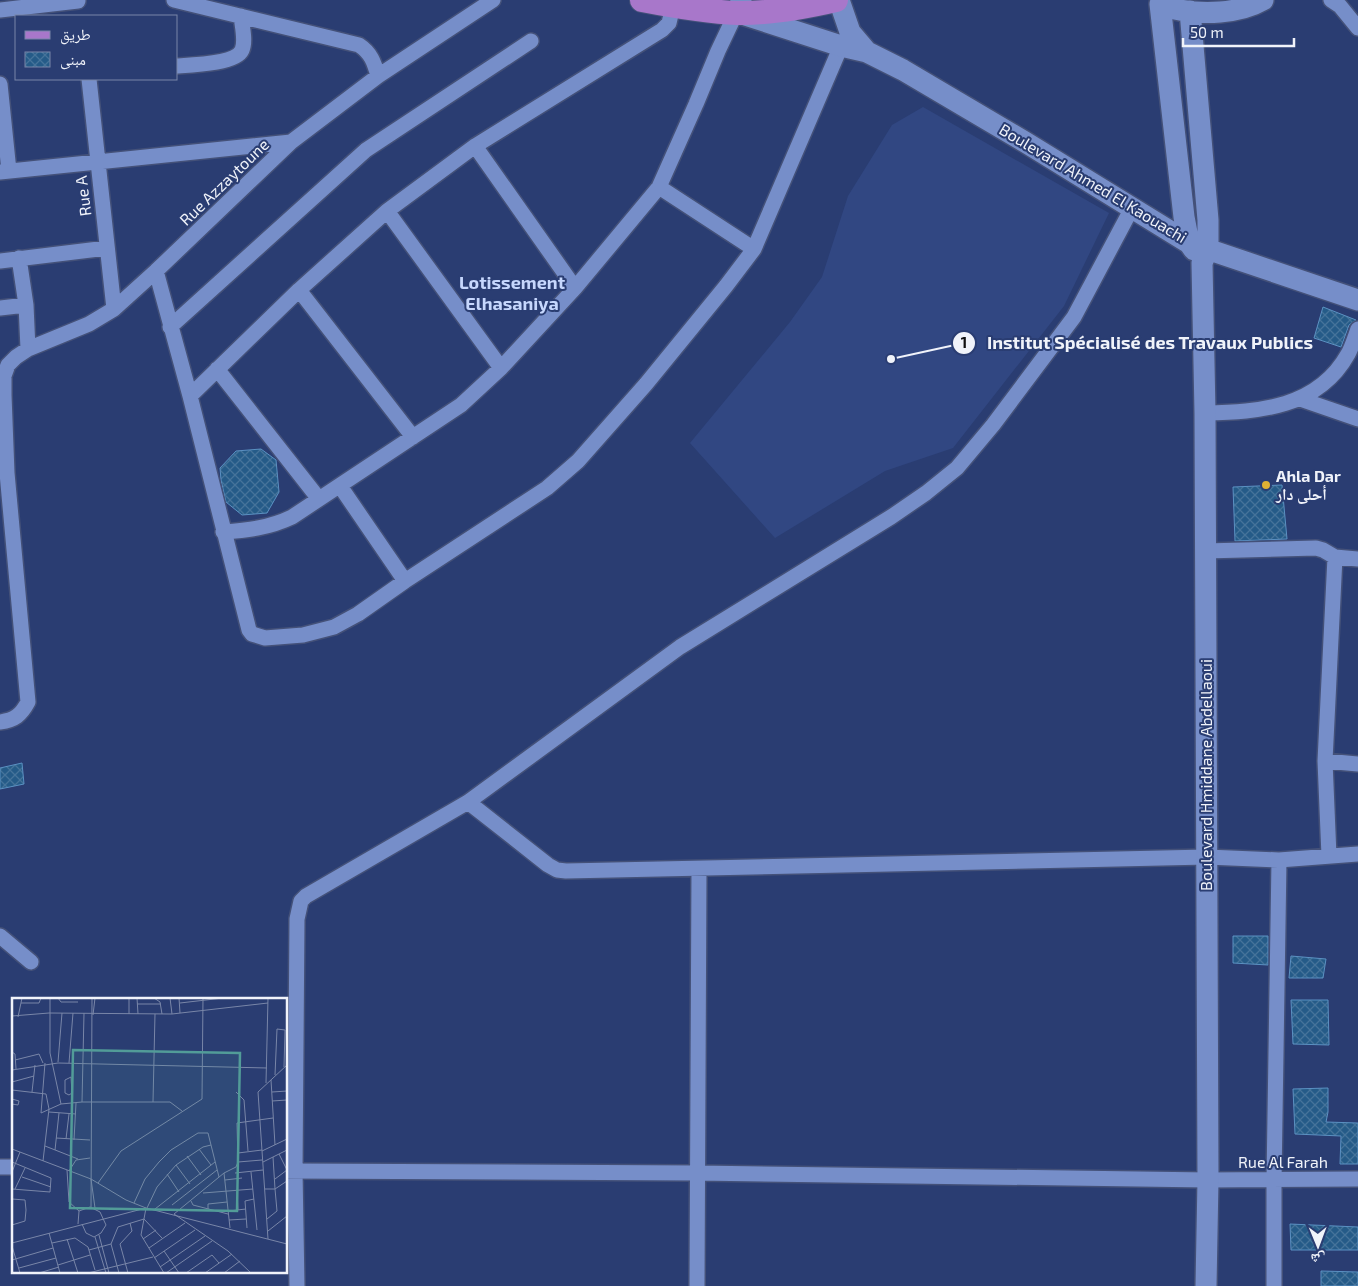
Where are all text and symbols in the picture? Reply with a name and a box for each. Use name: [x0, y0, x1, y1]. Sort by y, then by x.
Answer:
legend: [15, 15, 178, 80]
scale bar: [1183, 15, 1294, 47]
text: 50 m: [1190, 23, 1224, 41]
text: طريق: [60, 25, 91, 45]
text: مبنى: [60, 50, 86, 70]
street label: Boulevard Ahmed El Kaouachi: [996, 119, 1190, 246]
street label: Rue Azzaytoune: [175, 134, 272, 229]
street label: Rue A: [71, 175, 94, 217]
district label: Lotissement Elhasaniya: [459, 271, 566, 314]
callout: Institut Spécialisé des Travaux Publics: [952, 326, 1323, 359]
text: Institut Spécialisé des Travaux Publics: [987, 331, 1313, 353]
text: 1: [961, 333, 967, 351]
place label: Ahla Dar أحلى دار: [1275, 466, 1341, 504]
marker: Ahla Dar أحلى دار: [1260, 479, 1272, 491]
street label: Boulevard Hmiddane Abdellaoui: [1196, 659, 1215, 891]
inset map: [12, 998, 288, 1274]
street label: Rue Al Farah: [1238, 1152, 1328, 1171]
north arrow: [1293, 1221, 1343, 1271]
text: ش: [1311, 1250, 1326, 1268]

